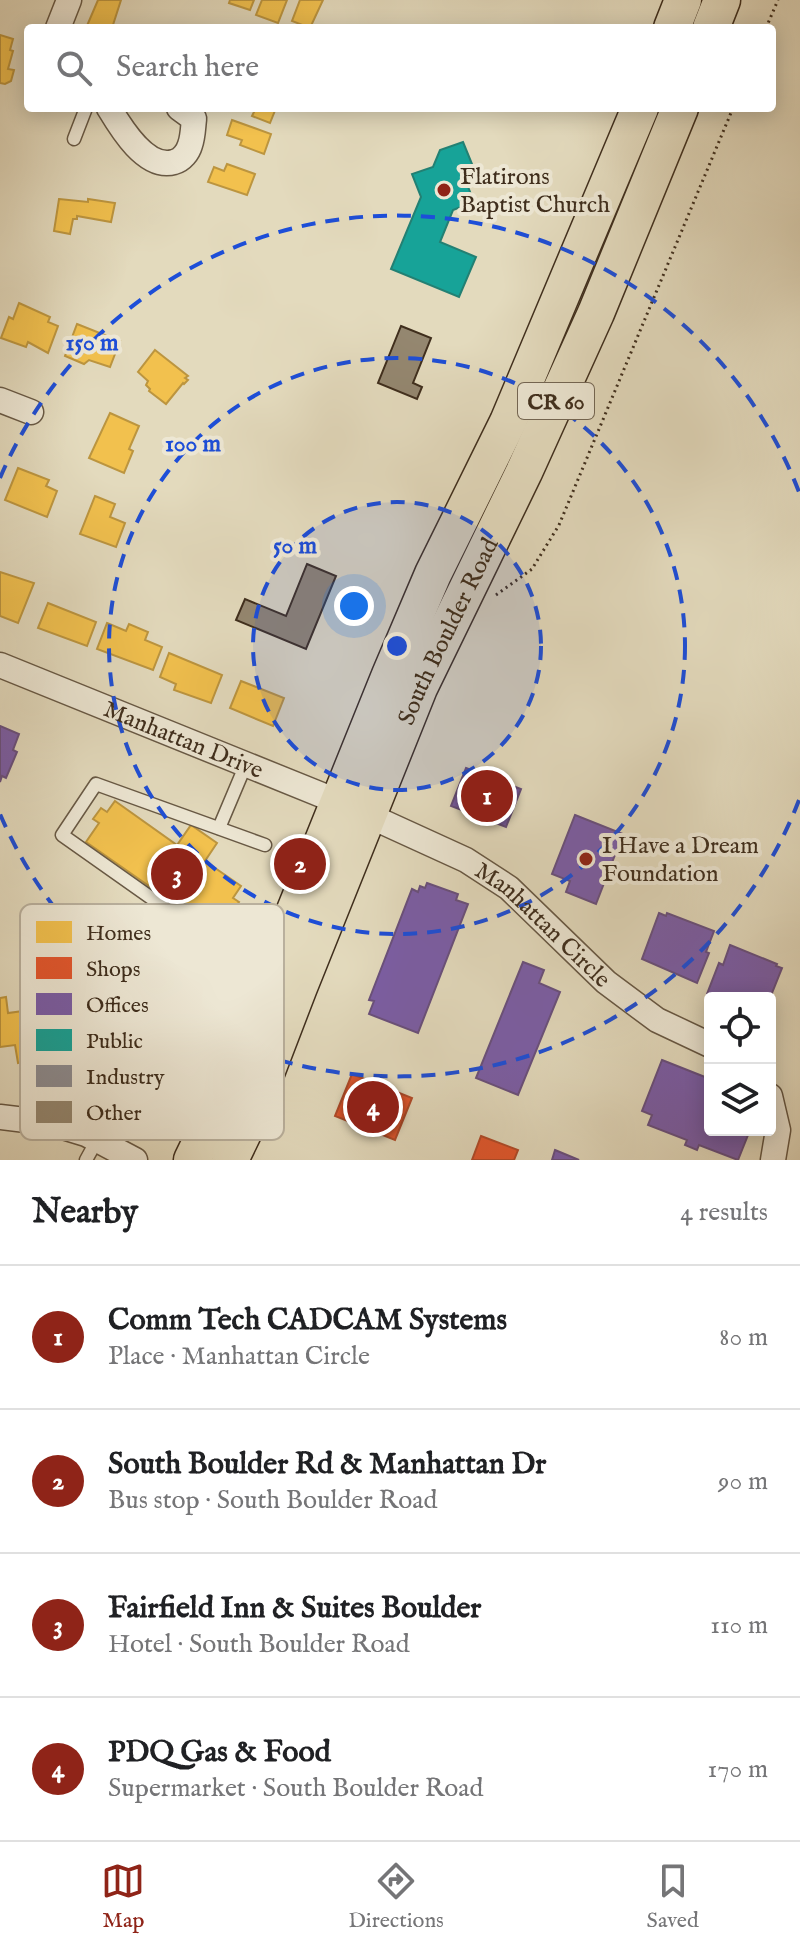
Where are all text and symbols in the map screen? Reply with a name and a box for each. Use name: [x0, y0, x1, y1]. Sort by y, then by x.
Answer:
search box: [24, 24, 776, 112]
icon: search: [52, 46, 96, 90]
text: Search here: [116, 49, 259, 87]
place label: Flatirons Baptist Church: [460, 162, 610, 221]
marker: Flatirons Baptist Church: [435, 181, 453, 199]
text: 150 m: [65, 328, 119, 359]
road number: CR 60: [518, 383, 594, 419]
text: 100 m: [165, 429, 222, 460]
text: 50 m: [273, 531, 318, 562]
street label: South Boulder Road: [392, 533, 507, 730]
your location: [334, 586, 374, 626]
centre of rings: [383, 632, 411, 660]
street label: Manhattan Drive: [99, 694, 268, 787]
pin: 1: [461, 766, 513, 826]
place label: I Have a Dream Foundation: [602, 831, 759, 890]
pin: 2: [274, 834, 326, 894]
pin: 3: [151, 844, 203, 904]
marker: I Have a Dream Foundation: [577, 850, 595, 868]
street label: Manhattan Circle: [468, 856, 617, 995]
legend: [20, 904, 284, 1140]
text: Homes: [86, 920, 151, 948]
text: Shops: [86, 956, 140, 984]
text: Offices: [86, 992, 149, 1020]
map controls: [704, 992, 776, 1136]
button: locate: [704, 992, 776, 1064]
text: Public: [86, 1028, 143, 1056]
text: Industry: [86, 1064, 165, 1092]
button: layers: [704, 1064, 776, 1136]
pin: 4: [347, 1077, 399, 1137]
text: Other: [86, 1100, 142, 1128]
text: Nearby: [32, 1191, 138, 1234]
text: 4 results: [680, 1196, 768, 1229]
text: Comm Tech CADCAM Systems: [108, 1302, 507, 1340]
text: 1: [53, 1321, 63, 1354]
text: 80 m: [719, 1321, 768, 1354]
text: Place · Manhattan Circle: [108, 1340, 370, 1373]
text: South Boulder Rd & Manhattan Dr: [108, 1446, 546, 1484]
text: 2: [52, 1465, 64, 1498]
text: 90 m: [718, 1465, 768, 1498]
text: Bus stop · South Boulder Road: [108, 1484, 437, 1517]
text: Fairfield Inn & Suites Boulder: [108, 1590, 481, 1628]
text: 3: [53, 1609, 63, 1642]
text: 110 m: [710, 1609, 768, 1642]
text: Hotel · South Boulder Road: [108, 1628, 410, 1661]
text: PDQ Gas & Food: [108, 1734, 331, 1772]
text: 4: [52, 1753, 64, 1786]
text: 170 m: [708, 1753, 768, 1786]
text: Supermarket · South Boulder Road: [108, 1772, 483, 1805]
tab: Map: [101, 1859, 145, 1935]
tab: Directions: [348, 1859, 444, 1935]
tab: Saved: [647, 1859, 699, 1935]

